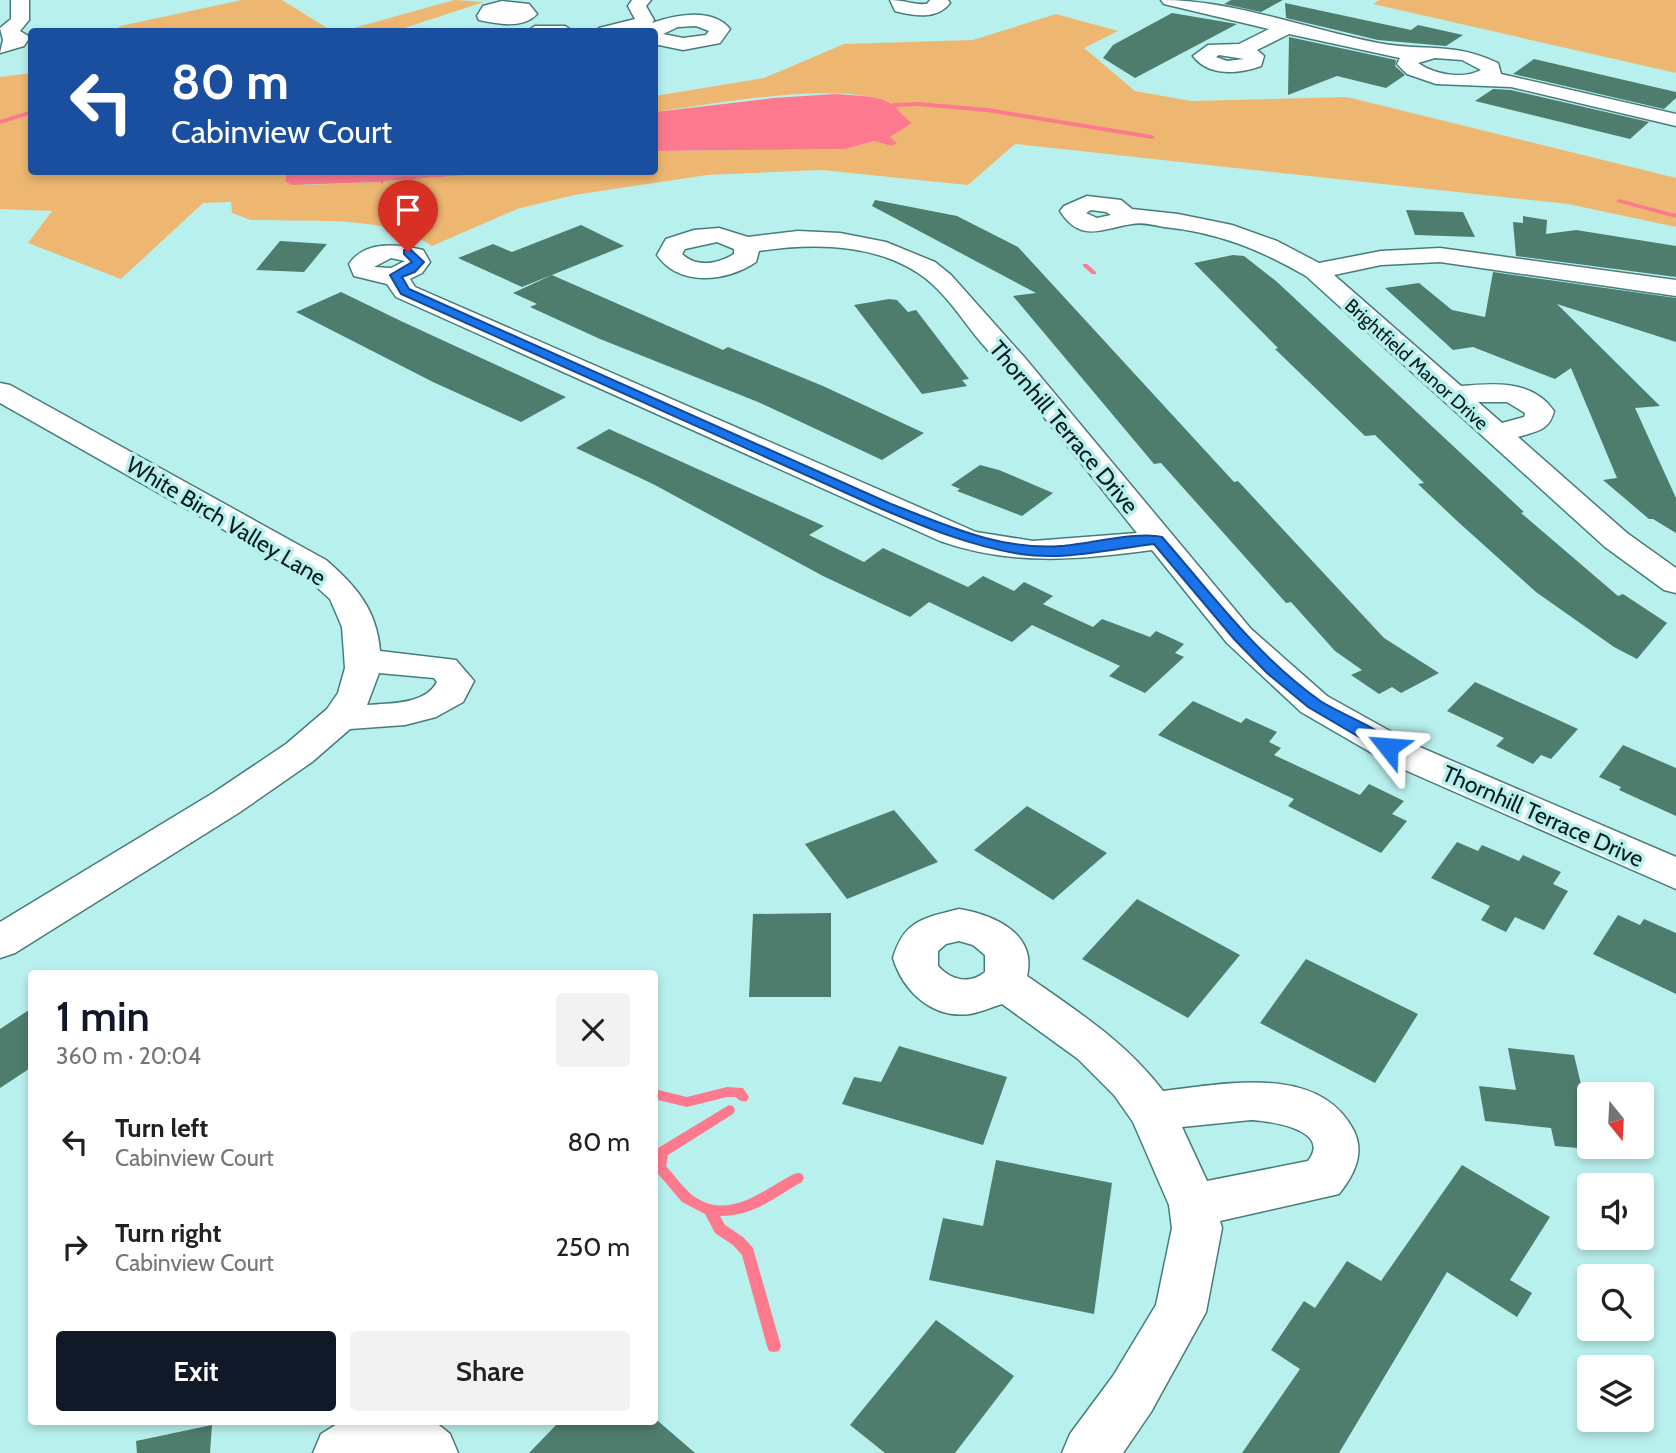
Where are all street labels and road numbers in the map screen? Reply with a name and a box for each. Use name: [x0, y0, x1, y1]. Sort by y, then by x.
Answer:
street label: Brightfield Manor Drive: [1340, 294, 1493, 435]
street label: Thornhill Terrace Drive: [983, 335, 1145, 519]
street label: White Birch Valley Lane: [121, 450, 331, 592]
street label: Thornhill Terrace Drive: [1438, 759, 1648, 873]

